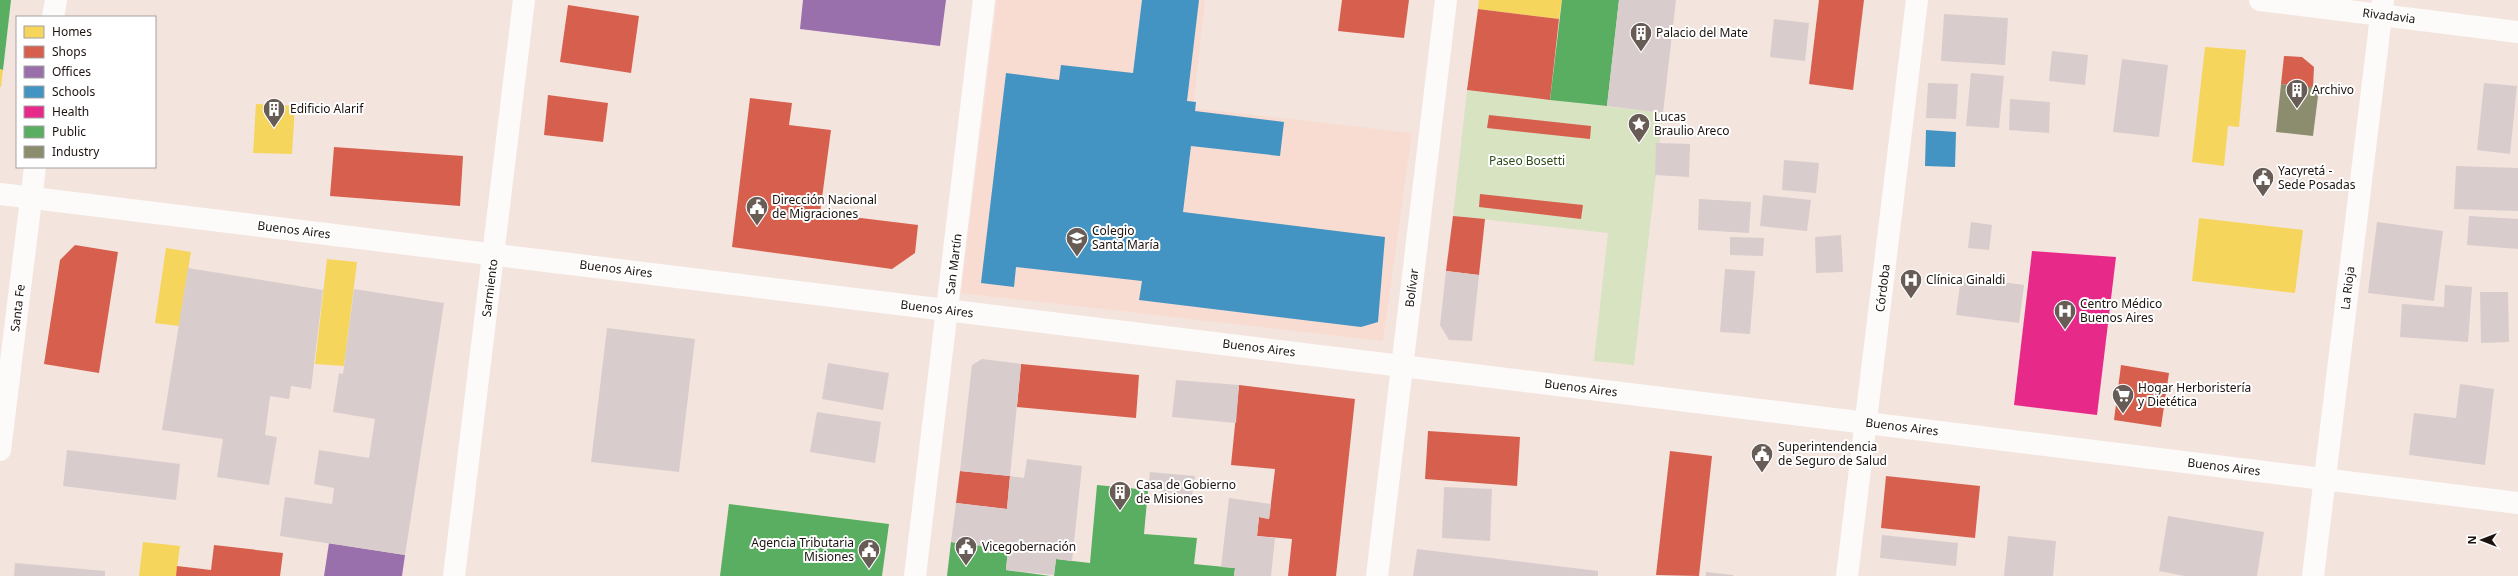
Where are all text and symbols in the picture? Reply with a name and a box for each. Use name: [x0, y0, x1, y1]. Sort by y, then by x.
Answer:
street label: Rivadavia: [2362, 4, 2417, 27]
legend: [16, 16, 156, 168]
building icon: Palacio del Mate: [1628, 20, 1654, 53]
text: Homes: [52, 23, 92, 40]
place label: Palacio del Mate: [1656, 24, 1748, 41]
text: Shops: [52, 43, 87, 60]
text: Offices: [52, 63, 91, 80]
building icon: Archivo: [2284, 77, 2310, 110]
place label: Archivo: [2312, 81, 2354, 98]
text: Schools: [52, 83, 95, 100]
building icon: Edificio Alarif: [261, 96, 287, 129]
place label: Edificio Alarif: [290, 100, 364, 117]
text: Health: [52, 103, 89, 120]
place label: Lucas Braulio Areco: [1654, 108, 1729, 139]
place icon: Lucas Braulio Areco: [1626, 111, 1652, 144]
text: Public: [52, 123, 86, 140]
text: Industry: [52, 143, 100, 160]
park label: Paseo Bosetti: [1489, 152, 1565, 169]
place label: Yacyretá - Sede Posadas: [2278, 162, 2356, 193]
public building icon: Yacyretá - Sede Posadas: [2250, 165, 2276, 198]
place label: Dirección Nacional de Migraciones: [772, 191, 877, 222]
public building icon: Dirección Nacional de Migraciones: [744, 194, 770, 227]
street label: Buenos Aires: [257, 217, 332, 242]
place label: Colegio Santa María: [1092, 222, 1159, 253]
school or university icon: Colegio Santa María: [1064, 225, 1090, 258]
street label: San Martín: [941, 232, 966, 295]
street label: Buenos Aires: [579, 256, 654, 281]
street label: Sarmiento: [478, 258, 501, 318]
street label: Córdoba: [1871, 263, 1894, 313]
street label: La Rioja: [2336, 265, 2359, 311]
street label: Bolívar: [1401, 267, 1422, 308]
hospital icon: Clínica Ginaldi: [1898, 267, 1924, 300]
place label: Clínica Ginaldi: [1926, 271, 2005, 288]
street label: Santa Fe: [6, 283, 29, 333]
place label: Centro Médico Buenos Aires: [2080, 295, 2162, 326]
street label: Buenos Aires: [900, 296, 975, 321]
hospital icon: Centro Médico Buenos Aires: [2052, 298, 2078, 331]
street label: Buenos Aires: [1222, 335, 1297, 360]
street label: Buenos Aires: [1544, 375, 1619, 400]
place label: Hogar Herboristería y Dietética: [2138, 379, 2251, 410]
supermarket icon: Hogar Herboristería y Dietética: [2110, 382, 2136, 415]
street label: Buenos Aires: [1865, 414, 1940, 439]
place label: Superintendencia de Seguro de Salud: [1778, 438, 1887, 469]
public building icon: Superintendencia de Seguro de Salud: [1749, 441, 1775, 474]
street label: Buenos Aires: [2187, 454, 2262, 479]
place label: Casa de Gobierno de Misiones: [1136, 476, 1236, 507]
building icon: Casa de Gobierno de Misiones: [1107, 479, 1133, 512]
north arrow: [2462, 520, 2502, 560]
place label: Agencia Tributaria Misiones: [751, 534, 854, 565]
public building icon: Vicegobernación: [953, 534, 979, 567]
text: N: [2464, 536, 2479, 544]
public building icon: Agencia Tributaria Misiones: [856, 537, 882, 570]
place label: Vicegobernación: [982, 538, 1076, 555]

